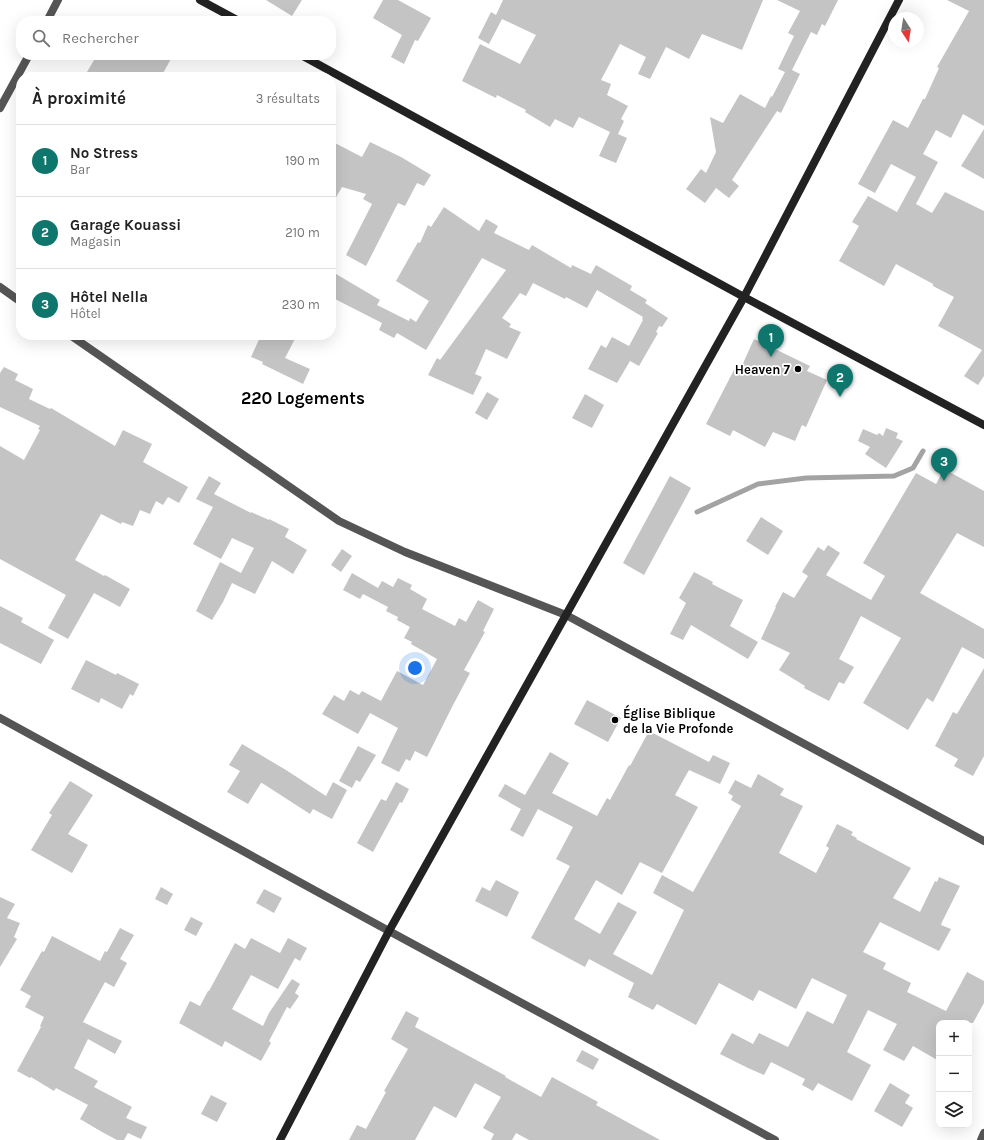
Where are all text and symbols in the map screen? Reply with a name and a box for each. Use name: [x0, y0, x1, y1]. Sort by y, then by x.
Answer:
north arrow: [888, 12, 924, 48]
search box: [16, 16, 336, 60]
icon: search: [30, 27, 52, 49]
text: Rechercher: [62, 29, 139, 47]
text: À proximité: [32, 88, 126, 108]
text: 3 résultats: [256, 91, 320, 106]
text: No Stress: [70, 144, 138, 162]
text: 1: [43, 153, 47, 168]
text: 190 m: [285, 153, 320, 168]
text: Bar: [70, 162, 90, 177]
text: Garage Kouassi: [70, 216, 181, 234]
text: 2: [41, 225, 49, 240]
text: 210 m: [285, 225, 320, 240]
text: Magasin: [70, 234, 121, 249]
text: Hôtel Nella: [70, 288, 148, 306]
text: 3: [41, 297, 49, 312]
text: 230 m: [282, 297, 320, 312]
text: Hôtel: [70, 306, 101, 321]
pin: 1: [758, 324, 784, 357]
place label: Heaven 7: [735, 362, 791, 377]
marker: Heaven 7: [793, 364, 803, 374]
pin: 2: [827, 364, 853, 397]
district label: 220 Logements: [241, 388, 365, 408]
pin: 3: [931, 448, 957, 481]
your location: [405, 658, 425, 678]
place label: Église Biblique de la Vie Profonde: [623, 704, 734, 736]
marker: Église Biblique de la Vie Profonde: [610, 715, 620, 725]
map controls: [936, 1020, 972, 1128]
button: +: [936, 1020, 972, 1056]
button: −: [936, 1056, 972, 1092]
button: layers: [936, 1092, 972, 1128]

